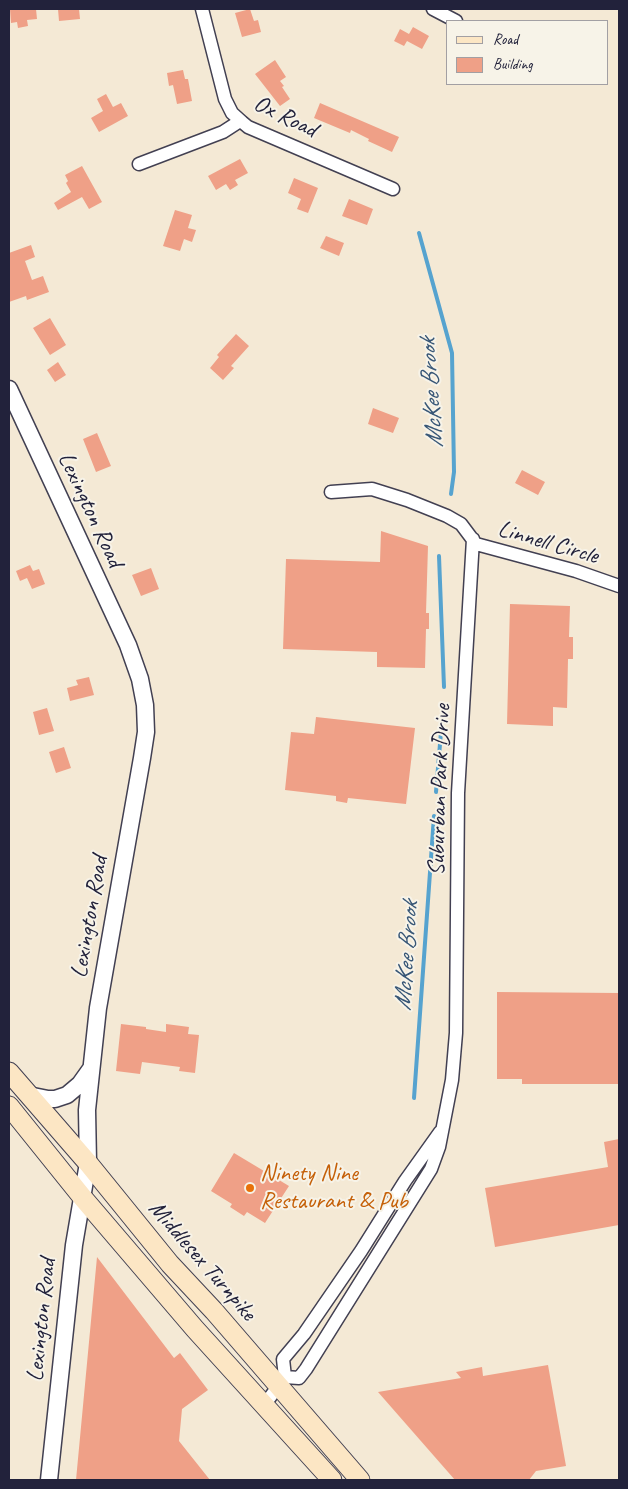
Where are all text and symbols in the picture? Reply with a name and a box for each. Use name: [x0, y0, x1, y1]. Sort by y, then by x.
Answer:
legend: [446, 20, 608, 85]
text: Road: [493, 30, 518, 49]
text: Building: [493, 55, 532, 74]
street label: Ox Road: [249, 89, 321, 145]
water label: McKee Brook: [413, 337, 451, 449]
street label: Lexington Road: [51, 448, 129, 572]
street label: Linnell Circle: [495, 515, 601, 571]
street label: Suburban Park Drive: [423, 704, 457, 876]
street label: Lexington Road: [65, 854, 115, 980]
water label: McKee Brook: [388, 900, 426, 1012]
place label: Ninety Nine Restaurant & Pub: [260, 1160, 408, 1216]
marker: Ninety Nine Restaurant & Pub: [244, 1182, 256, 1194]
street label: Middlesex Turnpike: [142, 1195, 262, 1327]
street label: Lexington Road: [21, 1257, 63, 1383]

